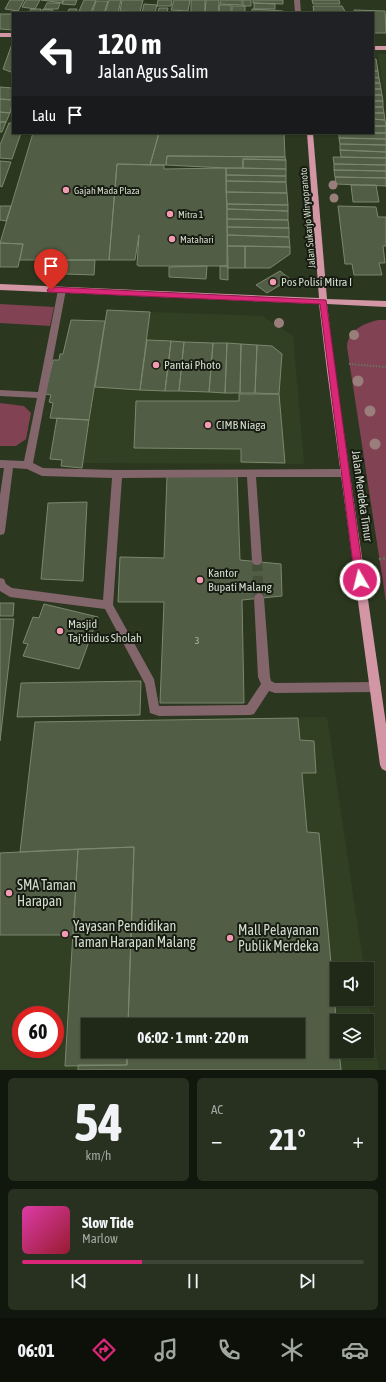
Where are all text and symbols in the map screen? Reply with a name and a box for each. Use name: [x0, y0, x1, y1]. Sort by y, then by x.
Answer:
icon: left: [32, 28, 84, 80]
text: 120 m: [98, 28, 161, 60]
text: Jalan Agus Salim: [98, 61, 208, 82]
icon: arrive: [64, 104, 86, 126]
text: Lalu: [32, 107, 56, 124]
street label: Jalan Sukarjo Wiryopranoto: [298, 167, 317, 269]
marker: Gajah Mada Plaza: [61, 185, 71, 195]
place label: Gajah Mada Plaza: [74, 185, 140, 196]
marker: Mitra 1: [165, 209, 175, 219]
place label: Mitra 1: [178, 209, 204, 220]
marker: Matahari: [167, 234, 177, 244]
place label: Matahari: [180, 234, 214, 245]
pin: [34, 249, 68, 290]
icon: arrive: [40, 255, 62, 277]
place label: Pos Polisi Mitra I: [281, 275, 352, 289]
marker: Pos Polisi Mitra I: [268, 277, 278, 287]
place label: Pantai Photo: [164, 358, 221, 372]
marker: Pantai Photo: [151, 360, 161, 370]
place label: CIMB Niaga: [216, 418, 266, 432]
marker: CIMB Niaga: [203, 420, 213, 430]
street label: Jalan Merdeka Timur: [349, 449, 375, 543]
position arrow: [339, 559, 381, 601]
place label: Kantor Bupati Malang: [208, 566, 273, 594]
marker: Kantor Bupati Malang: [195, 575, 205, 585]
place label: Masjid Taj'diidus Sholah: [68, 617, 142, 645]
marker: Masjid Taj'diidus Sholah: [55, 626, 65, 636]
house number: 3: [195, 635, 200, 646]
place label: SMA Taman Harapan: [17, 877, 76, 909]
marker: SMA Taman Harapan: [4, 888, 14, 898]
place label: Yayasan Pendidikan Taman Harapan Malang: [73, 918, 196, 950]
place label: Mall Pelayanan Publik Merdeka: [238, 922, 319, 954]
marker: Yayasan Pendidikan Taman Harapan Malang: [60, 929, 70, 939]
marker: Mall Pelayanan Publik Merdeka: [225, 933, 235, 943]
map controls: [330, 962, 374, 1058]
button: sound: [330, 962, 374, 1006]
speed limit sign: 60: [12, 1006, 64, 1058]
button: layers: [330, 1014, 374, 1058]
text: 06:02 · 1 mnt · 220 m: [137, 1029, 249, 1046]
text: 54: [74, 1092, 123, 1152]
text: AC: [211, 1102, 223, 1117]
text: 21°: [269, 1122, 306, 1156]
text: −: [211, 1127, 222, 1153]
text: +: [353, 1127, 364, 1153]
text: km/h: [86, 1148, 111, 1163]
text: Slow Tide: [82, 1214, 134, 1231]
text: Marlow: [82, 1231, 118, 1246]
icon: previous: [68, 1270, 90, 1292]
icon: pause: [182, 1270, 204, 1292]
icon: next: [296, 1270, 318, 1292]
icon: directions: [90, 1336, 118, 1364]
icon: music: [152, 1336, 180, 1364]
icon: phone: [215, 1336, 243, 1364]
icon: climate: [278, 1336, 306, 1364]
icon: car: [341, 1336, 369, 1364]
text: 06:01: [17, 1340, 55, 1361]

